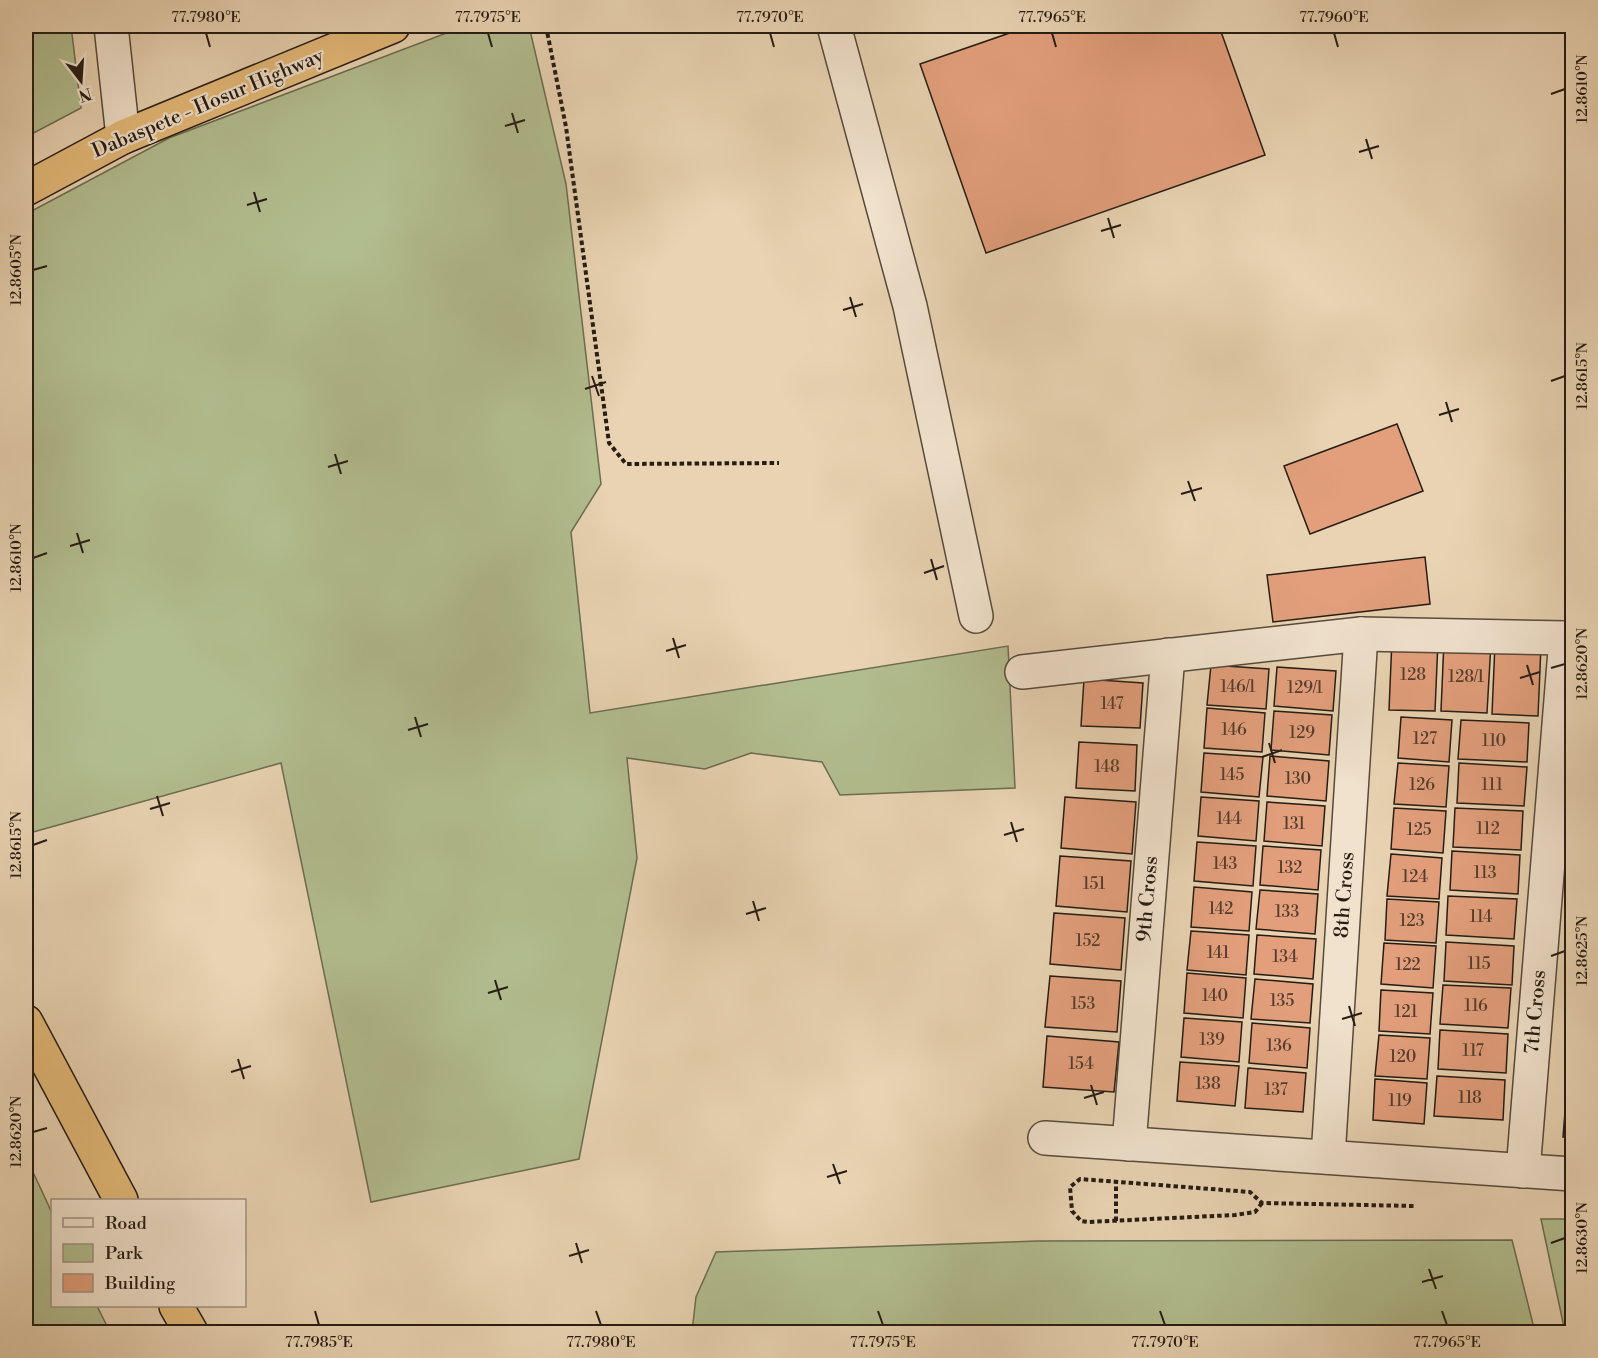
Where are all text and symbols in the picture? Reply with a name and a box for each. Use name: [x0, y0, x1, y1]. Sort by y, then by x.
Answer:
text: 77.7980°E: [171, 8, 241, 27]
text: 77.7975°E: [455, 8, 521, 27]
text: 77.7970°E: [736, 8, 804, 27]
text: 77.7965°E: [1018, 8, 1086, 27]
text: 77.7960°E: [1299, 8, 1369, 27]
street label: Dabaspete - Hosur Highway: [88, 44, 328, 164]
north arrow: [51, 51, 111, 111]
text: 12.8610°N: [1573, 54, 1592, 124]
text: N: [76, 83, 94, 106]
text: 12.8605°N: [7, 234, 26, 306]
text: 12.8615°N: [1573, 342, 1592, 410]
text: 12.8610°N: [7, 523, 26, 593]
text: 12.8620°N: [1573, 628, 1592, 700]
house number: 128: [1400, 665, 1426, 685]
house number: 128/1: [1448, 667, 1484, 687]
house number: 146/1: [1220, 677, 1256, 697]
house number: 129/1: [1287, 678, 1323, 698]
house number: 147: [1100, 694, 1124, 714]
house number: 146: [1221, 720, 1247, 740]
house number: 129: [1289, 723, 1315, 743]
house number: 127: [1413, 729, 1437, 749]
house number: 110: [1482, 731, 1506, 751]
house number: 148: [1094, 757, 1120, 777]
house number: 145: [1220, 765, 1244, 785]
house number: 130: [1285, 769, 1311, 789]
house number: 126: [1409, 775, 1435, 795]
house number: 111: [1481, 775, 1503, 795]
house number: 144: [1216, 809, 1242, 829]
text: 12.8615°N: [7, 811, 26, 879]
house number: 131: [1283, 814, 1305, 834]
house number: 112: [1476, 819, 1500, 839]
house number: 125: [1406, 820, 1432, 840]
street label: 8th Cross: [1330, 851, 1360, 939]
house number: 143: [1213, 854, 1237, 874]
street label: 9th Cross: [1132, 855, 1164, 943]
house number: 132: [1278, 858, 1302, 878]
house number: 113: [1473, 863, 1497, 883]
house number: 124: [1402, 867, 1428, 887]
house number: 151: [1083, 874, 1105, 894]
house number: 142: [1209, 899, 1233, 919]
house number: 133: [1275, 902, 1299, 922]
house number: 114: [1469, 907, 1493, 927]
house number: 123: [1399, 911, 1425, 931]
text: 12.8625°N: [1573, 916, 1592, 986]
house number: 152: [1076, 931, 1100, 951]
house number: 141: [1207, 943, 1229, 963]
house number: 134: [1272, 947, 1298, 967]
house number: 115: [1467, 954, 1491, 974]
house number: 122: [1395, 955, 1421, 975]
street label: 7th Cross: [1520, 969, 1552, 1055]
house number: 140: [1202, 986, 1228, 1006]
house number: 135: [1270, 991, 1294, 1011]
house number: 153: [1071, 994, 1095, 1014]
house number: 116: [1464, 996, 1488, 1016]
house number: 121: [1394, 1002, 1418, 1022]
house number: 139: [1199, 1030, 1225, 1050]
house number: 136: [1266, 1036, 1292, 1056]
house number: 117: [1462, 1041, 1484, 1061]
house number: 120: [1390, 1047, 1416, 1067]
house number: 154: [1068, 1054, 1094, 1074]
house number: 138: [1195, 1074, 1221, 1094]
house number: 137: [1264, 1080, 1288, 1100]
house number: 118: [1458, 1088, 1482, 1108]
house number: 119: [1388, 1091, 1412, 1111]
text: 12.8620°N: [7, 1096, 26, 1168]
legend: [51, 1199, 246, 1307]
text: 12.8630°N: [1573, 1202, 1592, 1274]
text: Road: [105, 1212, 148, 1235]
text: Park: [105, 1242, 144, 1265]
text: Building: [104, 1272, 176, 1295]
text: 77.7985°E: [285, 1333, 353, 1352]
text: 77.7980°E: [566, 1333, 636, 1352]
text: 77.7975°E: [850, 1333, 916, 1352]
text: 77.7970°E: [1131, 1333, 1199, 1352]
text: 77.7965°E: [1413, 1333, 1481, 1352]

